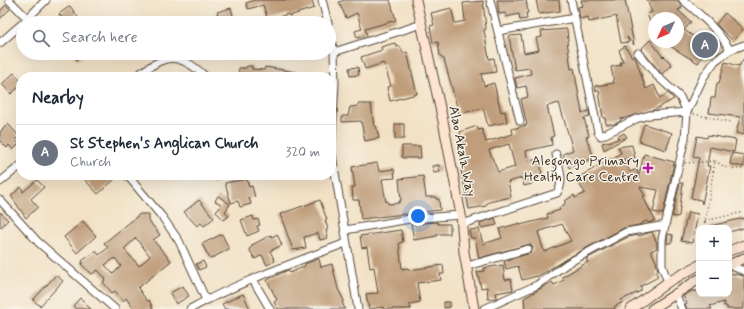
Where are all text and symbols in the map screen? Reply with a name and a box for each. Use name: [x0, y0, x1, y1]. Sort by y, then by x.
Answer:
north arrow: [648, 12, 684, 48]
search box: [16, 16, 336, 60]
icon: search: [30, 27, 52, 49]
text: Search here: [62, 28, 138, 48]
pin: A: [692, 30, 718, 60]
text: Nearby: [32, 87, 84, 109]
street label: Alao Akala Way: [444, 104, 480, 198]
text: St Stephen's Anglican Church: [70, 134, 258, 154]
text: A: [41, 144, 49, 161]
text: 320 m: [286, 144, 320, 161]
place label: Alegongo Primary Health Care Centre: [524, 152, 639, 186]
text: Church: [70, 154, 111, 171]
marker: Alegongo Primary Health Care Centre: [642, 162, 654, 174]
your location: [408, 206, 428, 226]
map controls: [696, 225, 732, 297]
button: +: [696, 225, 732, 261]
button: −: [696, 261, 732, 297]

